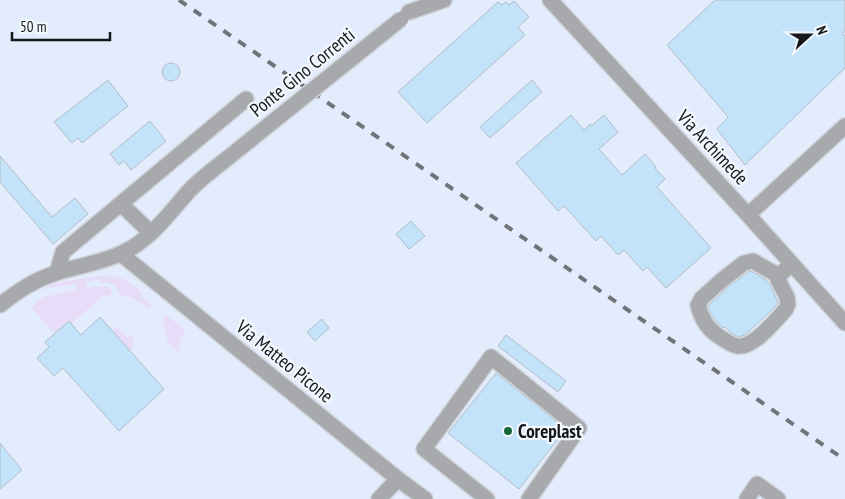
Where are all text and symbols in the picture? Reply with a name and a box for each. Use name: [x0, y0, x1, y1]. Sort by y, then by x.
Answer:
scale bar: [12, 10, 110, 42]
north arrow: [785, 10, 835, 60]
text: 50 m: [20, 17, 46, 36]
street label: Ponte Gino Correnti: [245, 22, 359, 122]
text: N: [812, 24, 832, 37]
street label: Via Archimede: [672, 104, 754, 190]
street label: Via Matteo Picone: [231, 314, 339, 408]
place label: Coreplast: [518, 419, 582, 443]
marker: Coreplast: [502, 425, 514, 437]

